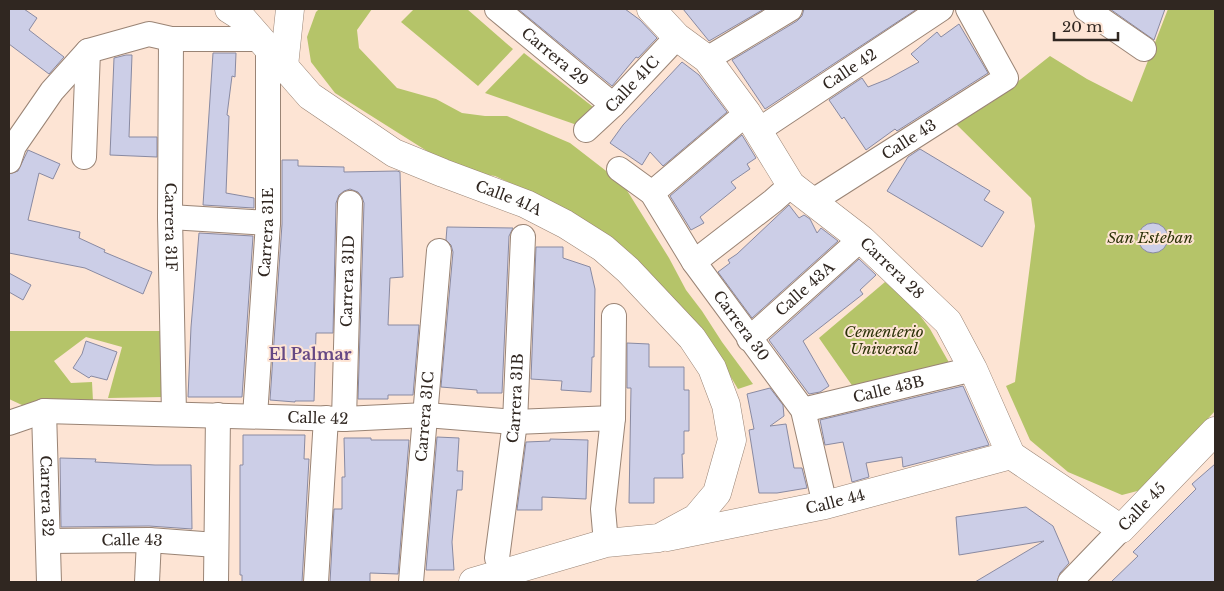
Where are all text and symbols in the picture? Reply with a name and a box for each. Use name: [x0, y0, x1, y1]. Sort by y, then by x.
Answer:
scale bar: [1054, 10, 1118, 42]
text: 20 m: [1062, 17, 1102, 36]
street label: Carrera 29: [518, 23, 593, 90]
street label: Calle 42: [819, 44, 880, 94]
street label: Calle 41C: [601, 52, 663, 116]
street label: Calle 43: [878, 115, 940, 164]
street label: Calle 41A: [473, 176, 546, 220]
street label: Carrera 31F: [161, 183, 181, 272]
street label: Carrera 31E: [254, 188, 277, 278]
park label: San Esteban: [1107, 228, 1193, 247]
street label: Carrera 28: [856, 233, 928, 303]
street label: Carrera 31D: [337, 235, 358, 327]
street label: Calle 43A: [771, 257, 838, 320]
street label: Carrera 30: [709, 287, 774, 365]
park label: Cementerio Universal: [844, 322, 924, 358]
district label: El Palmar: [268, 344, 352, 364]
street label: Carrera 31B: [502, 353, 527, 444]
street label: Carrera 31C: [411, 371, 438, 463]
street label: Calle 43B: [851, 371, 926, 407]
street label: Calle 42: [287, 407, 349, 428]
street label: Carrera 32: [36, 455, 58, 537]
street label: Calle 45: [1114, 478, 1170, 535]
street label: Calle 44: [804, 485, 867, 518]
street label: Calle 43: [101, 530, 163, 550]

